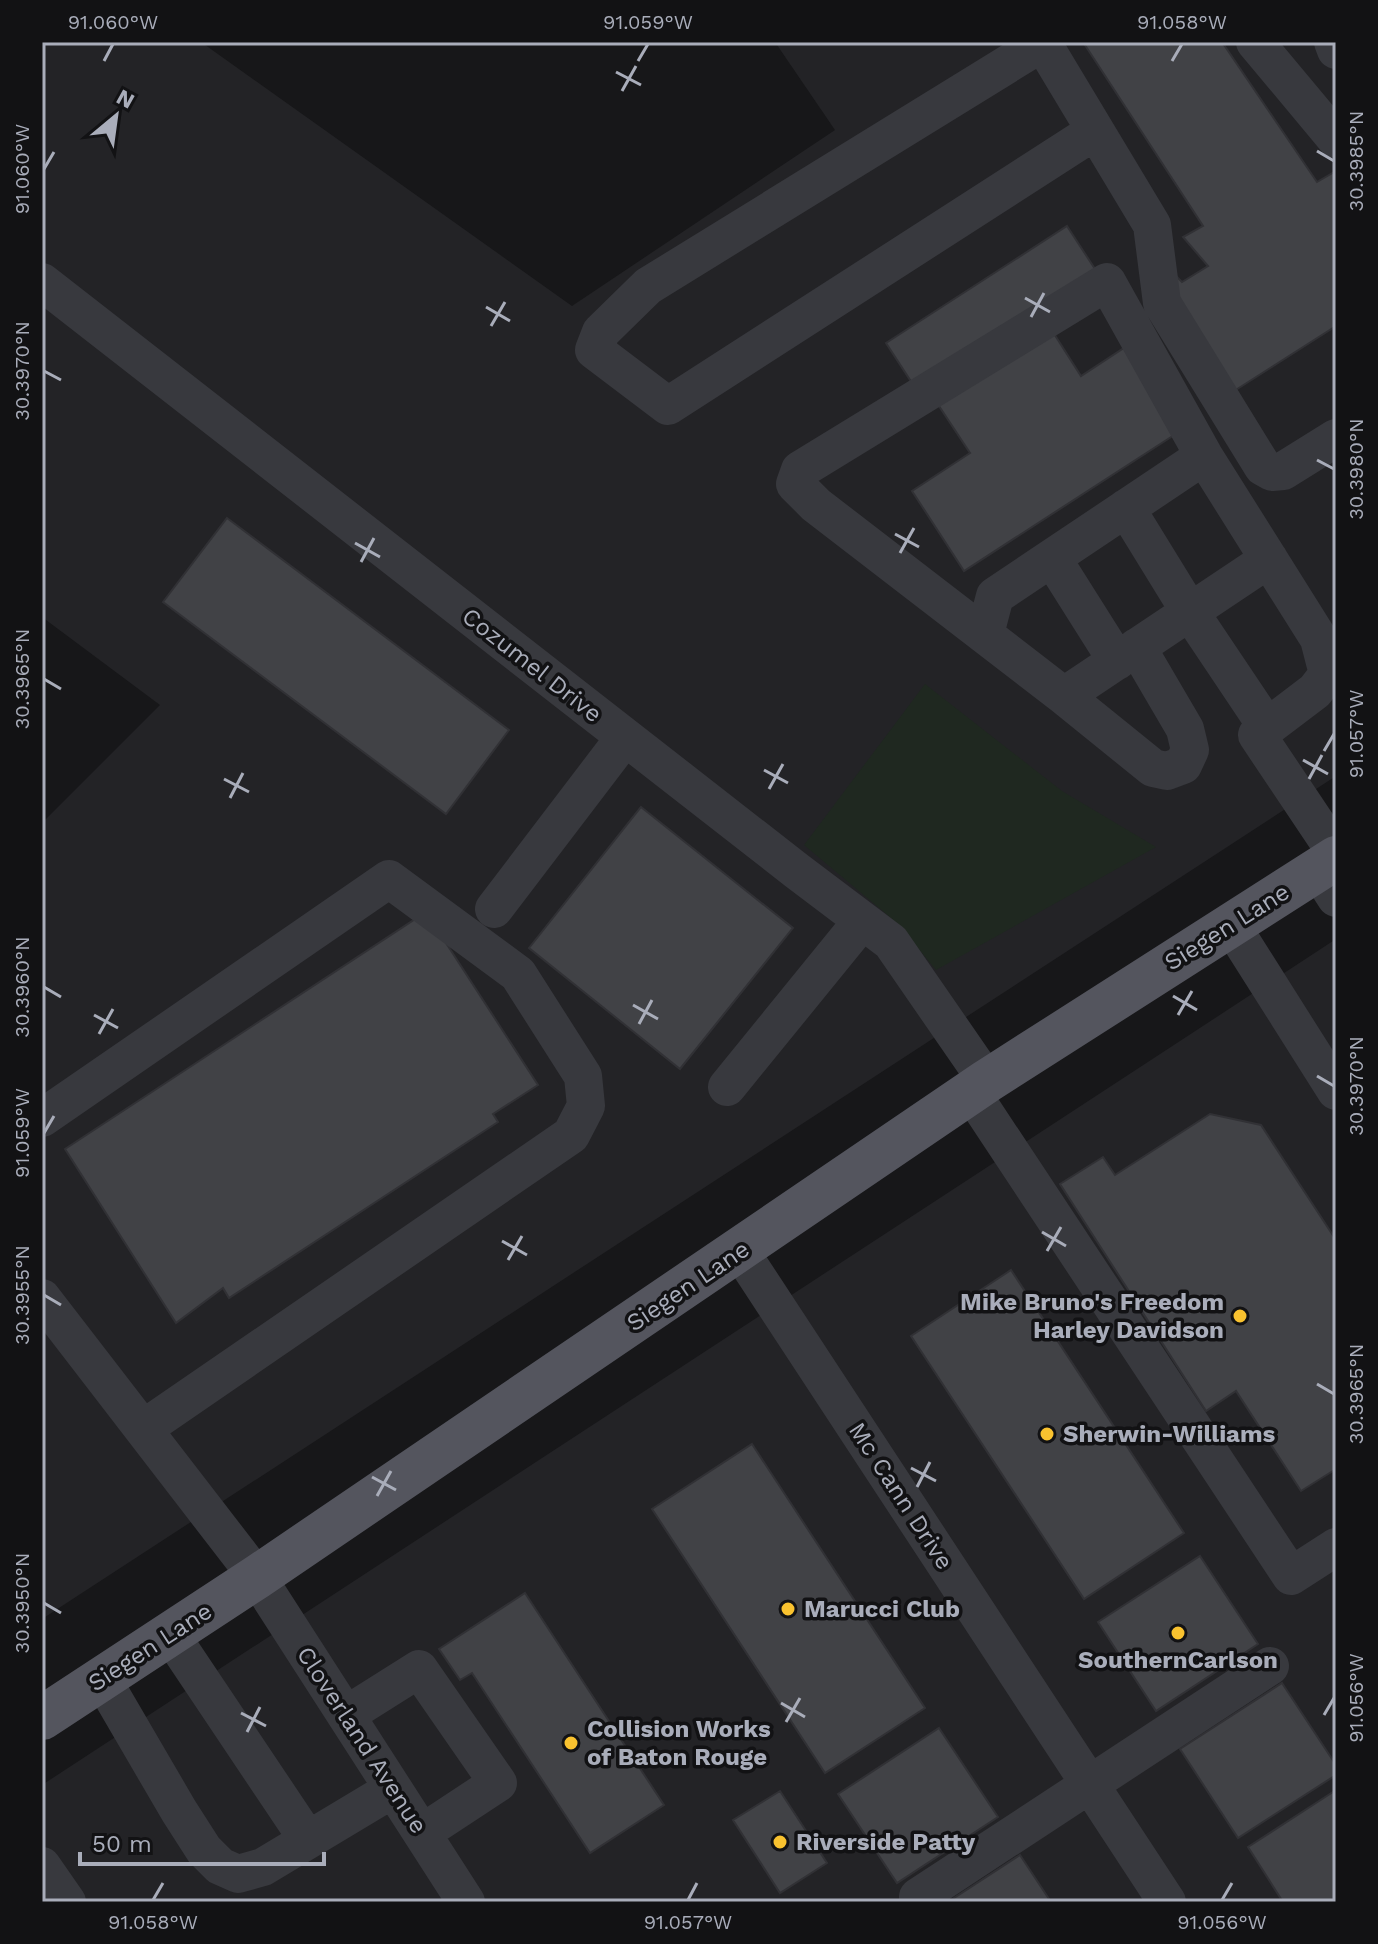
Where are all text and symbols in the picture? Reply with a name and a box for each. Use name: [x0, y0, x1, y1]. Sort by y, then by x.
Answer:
text: 91.060°W: [68, 10, 158, 34]
text: 91.059°W: [603, 10, 693, 34]
text: 91.058°W: [1137, 10, 1227, 34]
north arrow: [76, 76, 156, 156]
text: N: [112, 84, 139, 114]
text: 30.3985°N: [1344, 111, 1368, 211]
text: 91.060°W: [10, 124, 34, 214]
text: 30.3970°N: [10, 321, 34, 421]
text: 30.3980°N: [1344, 418, 1368, 520]
street label: Cozumel Drive: [457, 602, 607, 728]
text: 30.3965°N: [10, 629, 34, 729]
text: 91.057°W: [1344, 690, 1368, 778]
street label: Siegen Lane: [1159, 878, 1295, 976]
text: 30.3960°N: [10, 936, 34, 1038]
text: 30.3970°N: [1344, 1036, 1368, 1136]
text: 91.059°W: [10, 1088, 34, 1178]
street label: Siegen Lane: [621, 1235, 755, 1337]
text: 30.3955°N: [10, 1245, 34, 1345]
place label: Mike Bruno's Freedom Harley Davidson: [960, 1288, 1224, 1344]
marker: Mike Bruno's Freedom Harley Davidson: [1231, 1307, 1249, 1325]
text: 30.3965°N: [1344, 1344, 1368, 1444]
street label: Mc Cann Drive: [843, 1417, 959, 1575]
place label: Sherwin-Williams: [1063, 1420, 1276, 1448]
marker: Sherwin-Williams: [1038, 1425, 1056, 1443]
text: 30.3950°N: [10, 1553, 34, 1653]
place label: Marucci Club: [804, 1595, 960, 1623]
street label: Siegen Lane: [83, 1597, 217, 1697]
marker: Marucci Club: [779, 1600, 797, 1618]
marker: SouthernCarlson: [1169, 1624, 1187, 1642]
street label: Cloverland Avenue: [291, 1641, 433, 1839]
place label: SouthernCarlson: [1078, 1646, 1278, 1674]
text: 91.056°W: [1344, 1653, 1368, 1743]
place label: Collision Works of Baton Rouge: [587, 1715, 771, 1771]
marker: Collision Works of Baton Rouge: [562, 1734, 580, 1752]
scale bar: [80, 1816, 324, 1866]
place label: Riverside Patty: [796, 1828, 976, 1856]
text: 50 m: [92, 1830, 152, 1858]
marker: Riverside Patty: [771, 1833, 789, 1851]
text: 91.058°W: [108, 1910, 198, 1934]
text: 91.057°W: [644, 1910, 732, 1934]
text: 91.056°W: [1177, 1910, 1267, 1934]

